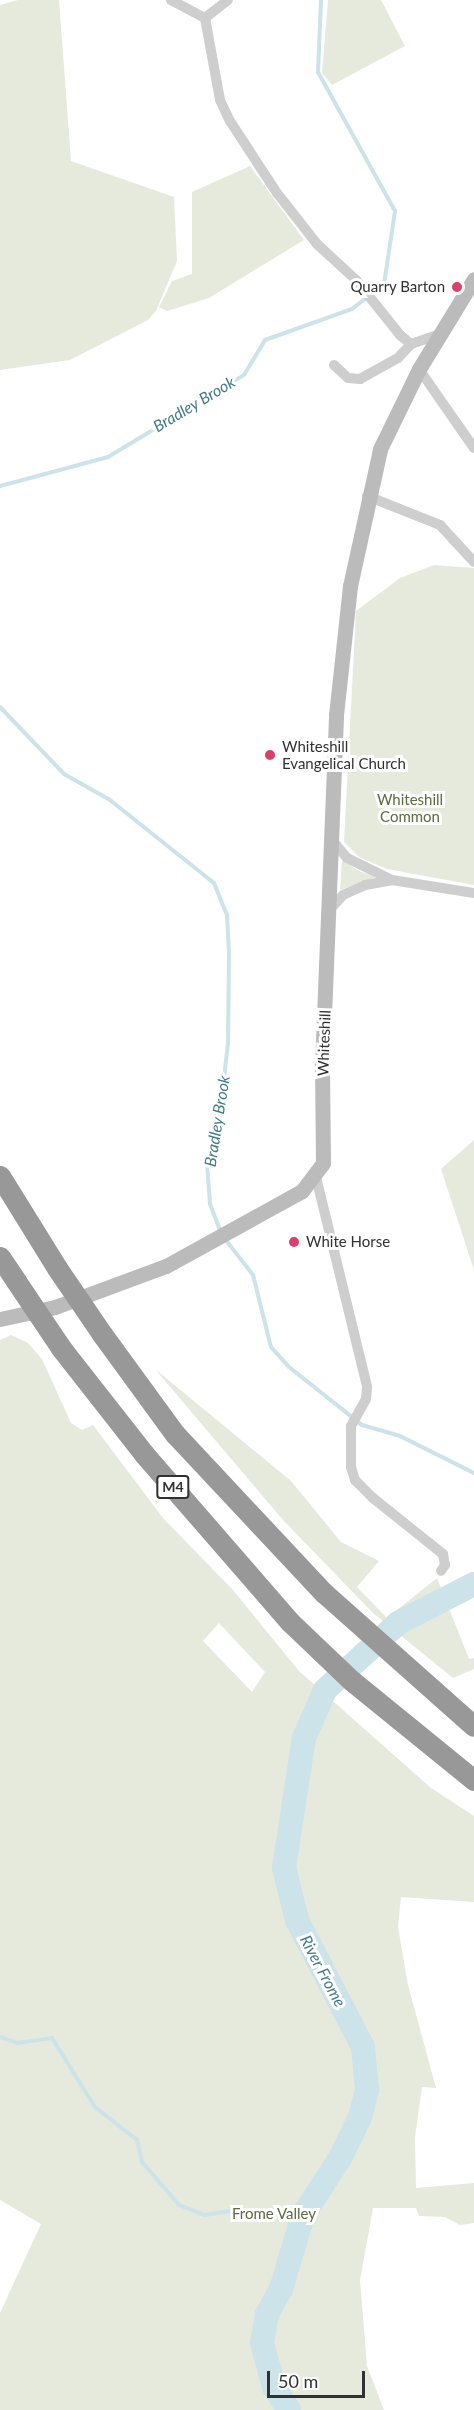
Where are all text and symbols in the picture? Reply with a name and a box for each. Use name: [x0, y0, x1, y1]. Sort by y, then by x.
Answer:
place label: Quarry Barton: [350, 278, 445, 296]
marker: Quarry Barton: [450, 280, 464, 294]
water label: Bradley Brook: [149, 372, 239, 436]
place label: Whiteshill Evangelical Church: [282, 737, 406, 772]
marker: Whiteshill Evangelical Church: [263, 748, 277, 762]
park label: Whiteshill Common: [377, 790, 443, 825]
street label: Whiteshill: [314, 1010, 334, 1076]
water label: Bradley Brook: [200, 1074, 234, 1168]
place label: White Horse: [306, 1233, 390, 1251]
marker: White Horse: [287, 1235, 301, 1249]
road number: M4: [155, 1476, 191, 1498]
water label: River Frome: [296, 1932, 350, 2010]
park label: Frome Valley: [232, 2205, 316, 2223]
scale bar: [270, 2359, 368, 2397]
text: 50 m: [278, 2370, 318, 2392]

